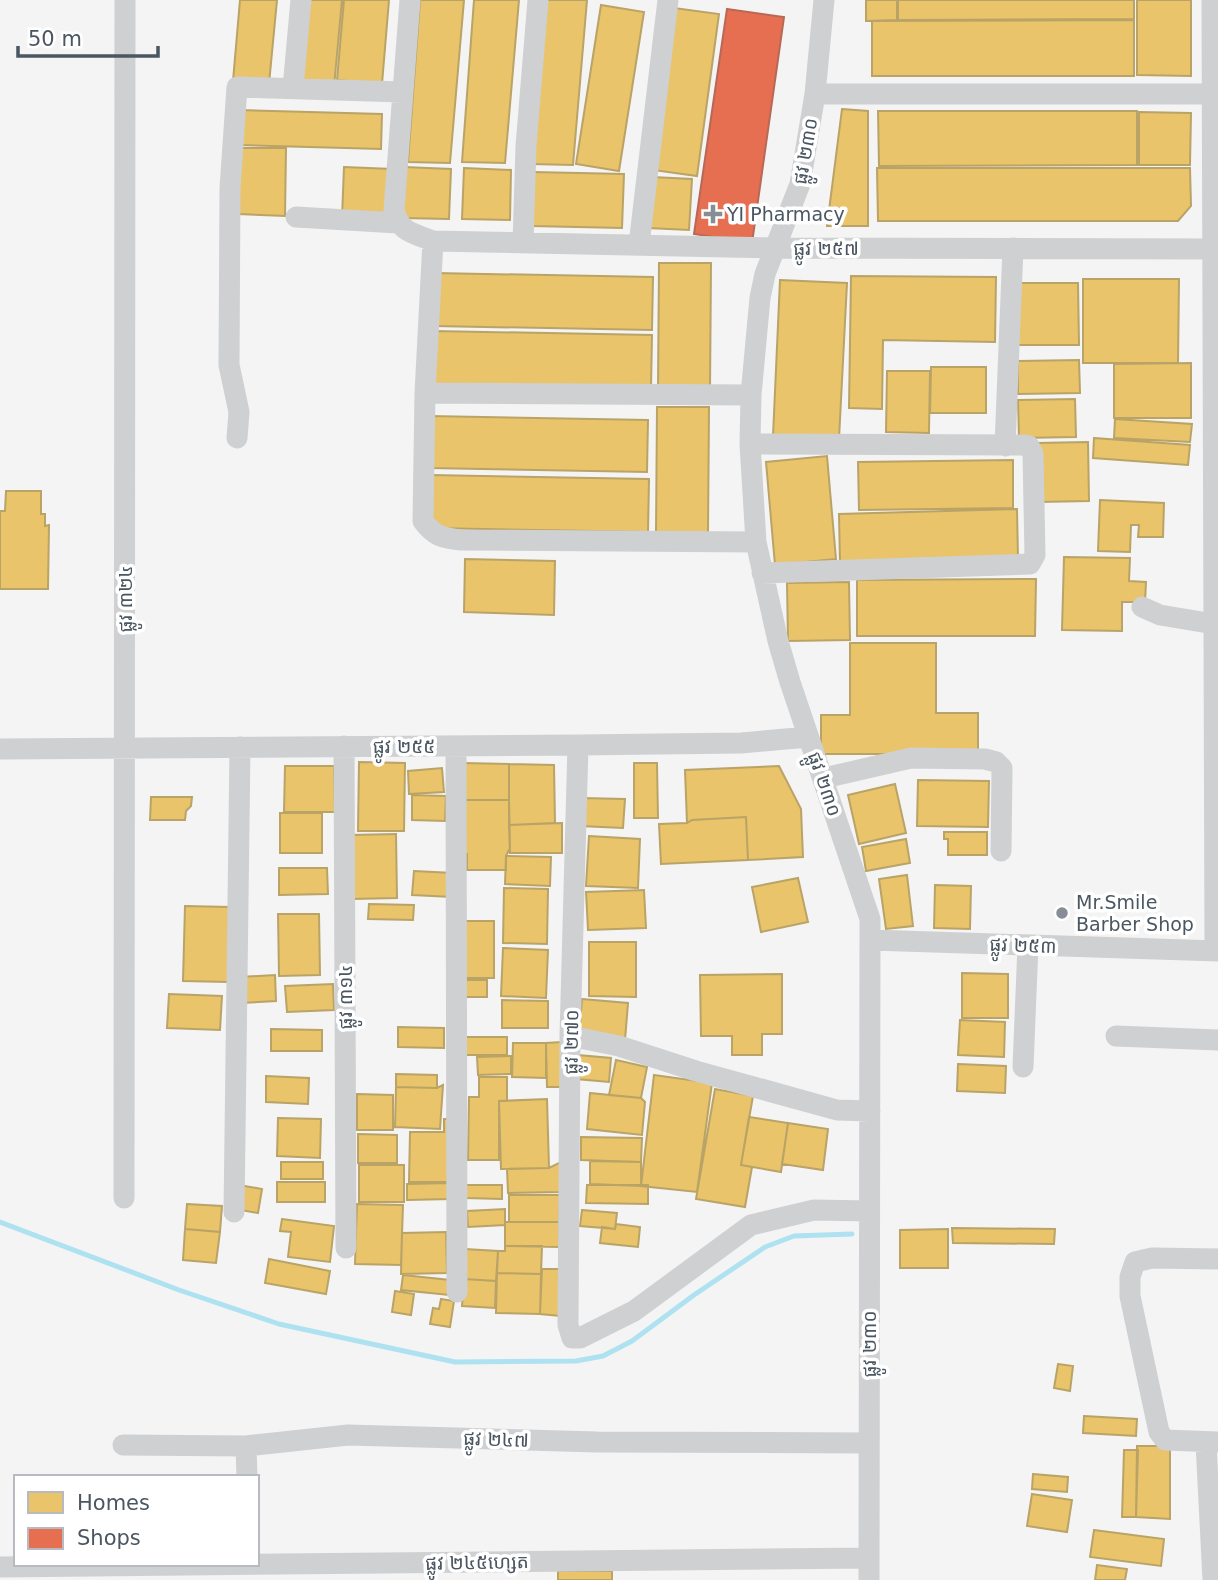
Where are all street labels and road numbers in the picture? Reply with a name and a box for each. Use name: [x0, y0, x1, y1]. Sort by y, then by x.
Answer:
street label: ផ្លូវ ២៣០: [788, 116, 828, 187]
street label: ផ្លូវ ២៥៧: [793, 237, 859, 266]
street label: ផ្លូវ ៣២៤: [114, 565, 143, 633]
street label: ផ្លូវ ២៥៥: [373, 735, 435, 764]
street label: ផ្លូវ ២៣០: [797, 749, 846, 821]
street label: ផ្លូវ ២៥៣: [989, 933, 1057, 964]
street label: ផ្លូវ ៣១៤: [334, 965, 363, 1029]
street label: ផ្លូវ ២៧០: [559, 1009, 589, 1075]
street label: ផ្លូវ ២៣០: [858, 1310, 887, 1378]
street label: ផ្លូវ ២៤៧: [463, 1427, 529, 1458]
street label: ផ្លូវ ២៤៥ហ្សេត: [425, 1550, 529, 1580]

